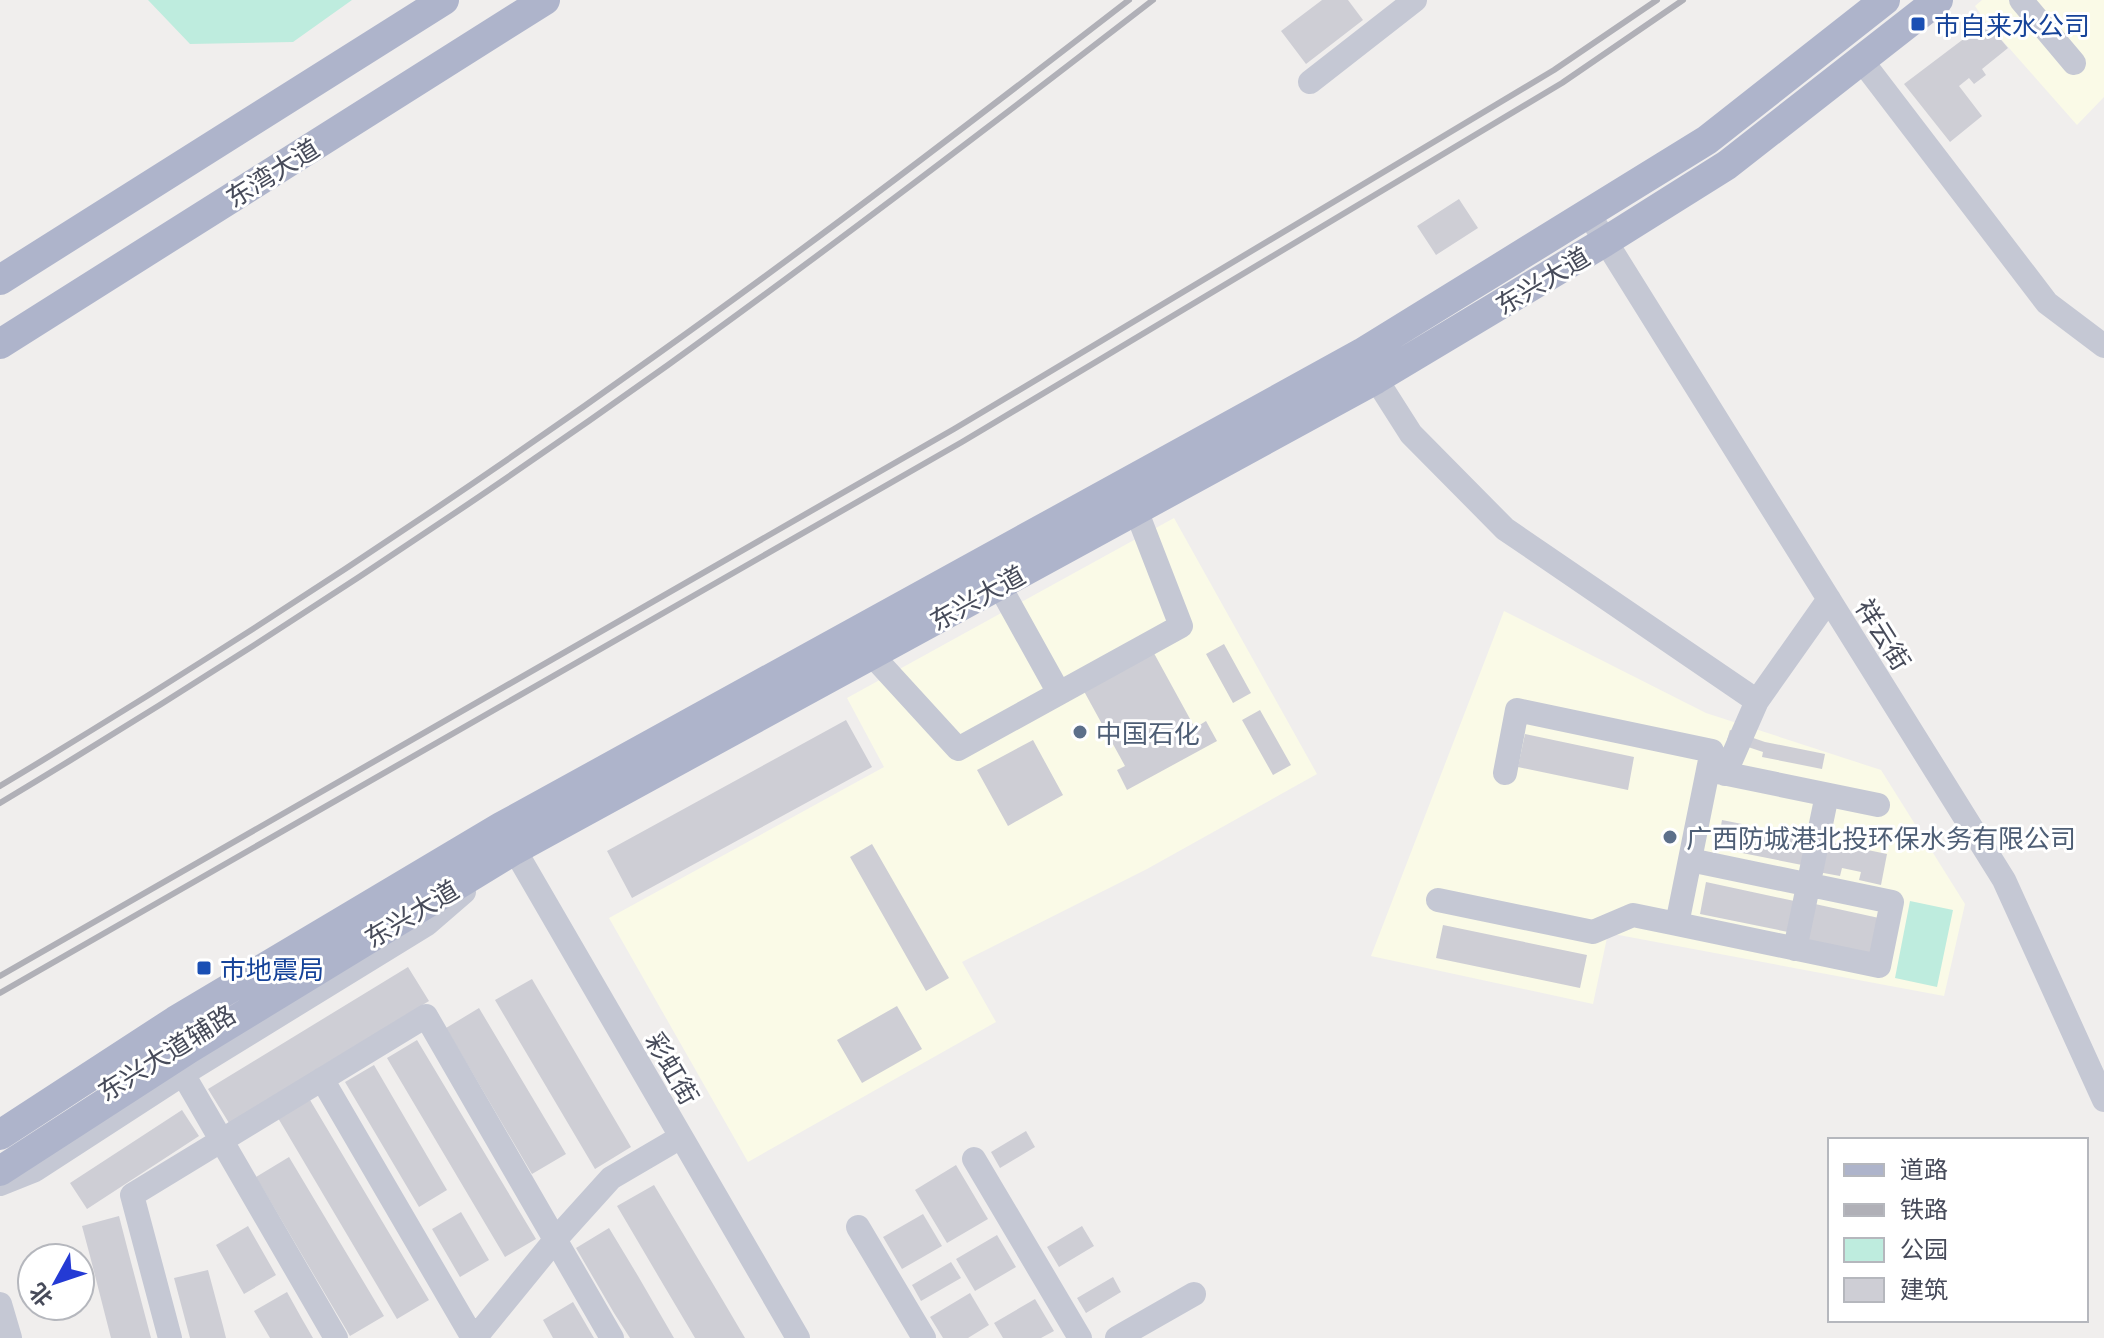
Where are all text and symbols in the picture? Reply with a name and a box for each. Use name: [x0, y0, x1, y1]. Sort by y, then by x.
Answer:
place label: 巿自来水公司: [1934, 9, 2090, 40]
marker: 巿自来水公司: [1909, 15, 1927, 33]
street label: 东湾大道: [220, 131, 324, 213]
street label: 东兴大道: [1489, 240, 1595, 320]
street label: 东兴大道: [924, 558, 1030, 636]
street label: 祥云街: [1850, 593, 1918, 675]
place label: 中国石化: [1096, 717, 1200, 748]
marker: 中国石化: [1071, 723, 1089, 741]
place label: 广西防城港北投环保水务有限公司: [1686, 822, 2076, 853]
marker: 广西防城港北投环保水务有限公司: [1661, 828, 1679, 846]
street label: 东兴大道: [358, 873, 464, 953]
place label: 巿地震局: [220, 953, 324, 984]
marker: 巿地震局: [195, 959, 213, 977]
street label: 东兴大道辅路: [92, 998, 240, 1106]
street label: 彩虹街: [640, 1026, 706, 1110]
legend: [1828, 1138, 2088, 1322]
text: 道路: [1900, 1154, 1948, 1183]
text: 铁路: [1900, 1194, 1948, 1223]
text: 公园: [1900, 1234, 1948, 1263]
north arrow: [16, 1242, 96, 1322]
text: 建筑: [1900, 1274, 1948, 1303]
text: 北: [23, 1279, 57, 1312]

